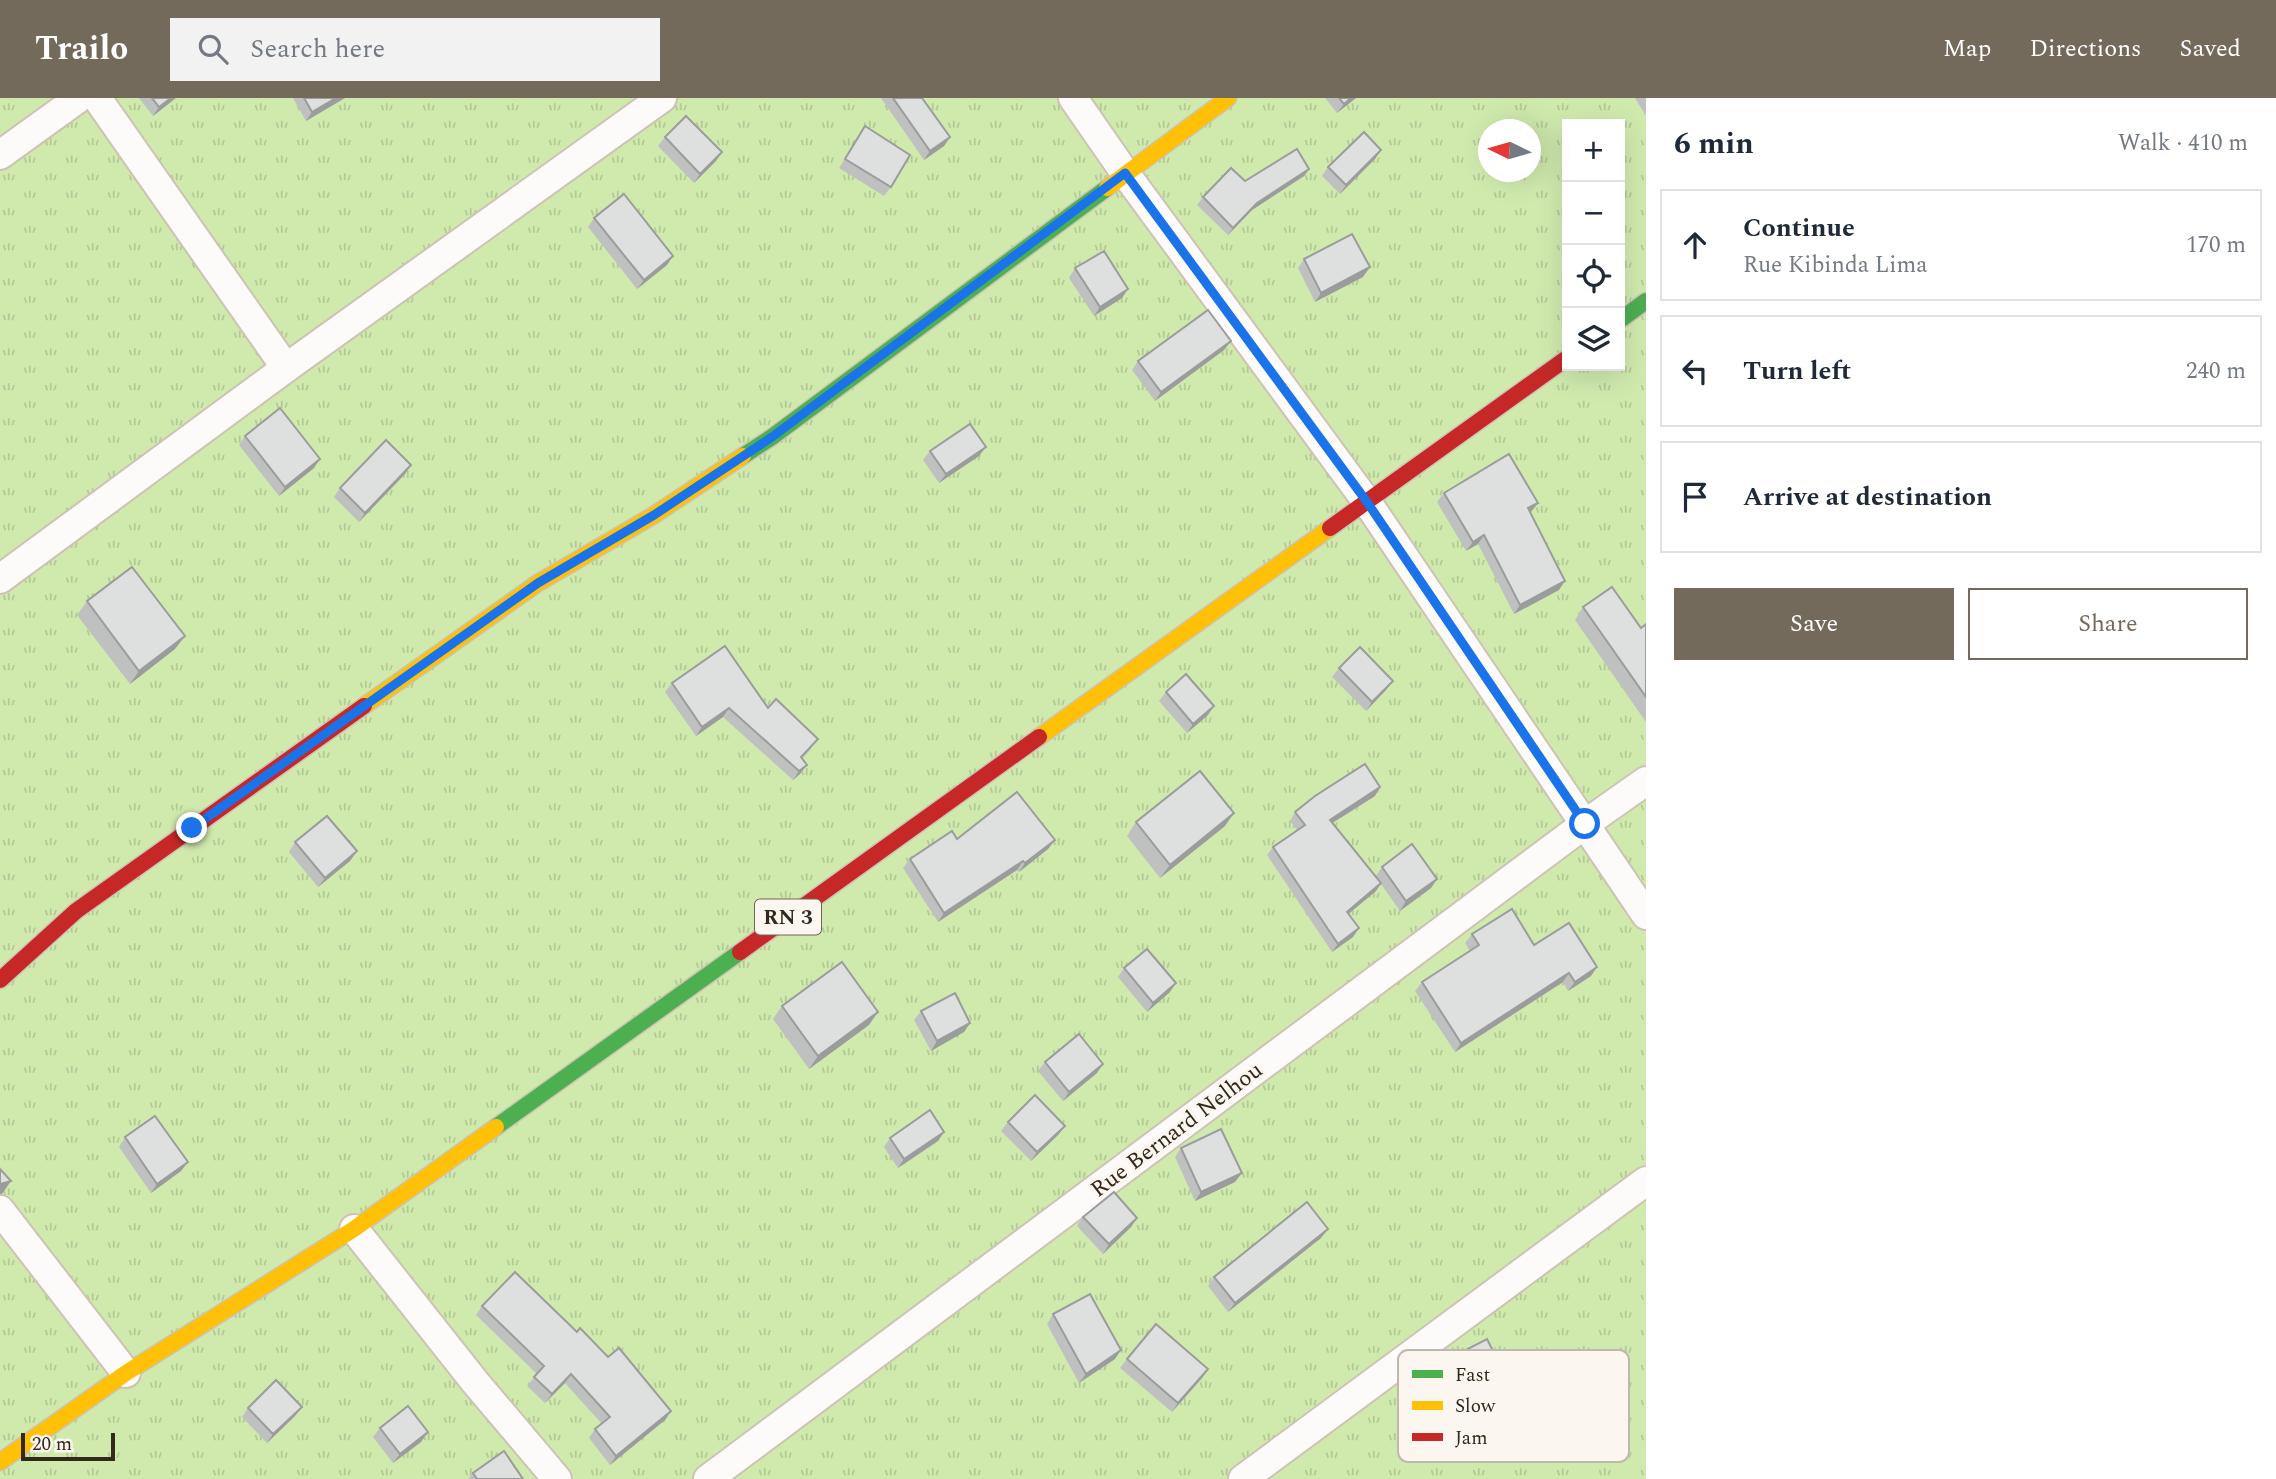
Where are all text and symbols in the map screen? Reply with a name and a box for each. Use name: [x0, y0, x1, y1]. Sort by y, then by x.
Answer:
search box: [170, 18, 660, 81]
text: Trailo: [35, 24, 128, 74]
text: Search here: [250, 29, 385, 69]
icon: search: [194, 30, 232, 68]
text: Map: [1943, 31, 1991, 67]
text: Directions: [2029, 31, 2141, 67]
text: Saved: [2179, 31, 2241, 67]
north arrow: [1478, 119, 1541, 182]
map controls: [1562, 119, 1625, 371]
button: +: [1562, 119, 1625, 182]
text: 6 min: [1674, 121, 1754, 167]
text: Walk · 410 m: [2118, 126, 2248, 161]
button: −: [1562, 182, 1625, 245]
text: Continue: [1743, 208, 1855, 248]
icon: ahead: [1676, 226, 1714, 264]
text: 170 m: [2186, 228, 2246, 263]
button: locate: [1562, 245, 1625, 308]
text: Rue Kibinda Lima: [1743, 248, 1927, 283]
button: layers: [1562, 308, 1625, 371]
text: Turn left: [1743, 351, 1851, 391]
icon: left: [1676, 352, 1714, 390]
text: 240 m: [2186, 354, 2246, 389]
text: Arrive at destination: [1743, 477, 1992, 517]
icon: arrive: [1676, 478, 1714, 516]
button: Save: [1674, 588, 1954, 660]
button: Share: [1968, 588, 2248, 660]
route start: [1569, 808, 1600, 839]
route end: [176, 812, 207, 843]
road number: RN 3: [755, 900, 821, 934]
street label: Rue Bernard Nelhou: [1083, 1054, 1271, 1207]
legend: [1398, 1350, 1629, 1462]
text: Fast: [1455, 1361, 1491, 1390]
text: Slow: [1455, 1392, 1496, 1421]
text: Jam: [1455, 1424, 1487, 1453]
scale bar: [21, 1430, 116, 1462]
text: 20 m: [32, 1430, 72, 1459]

